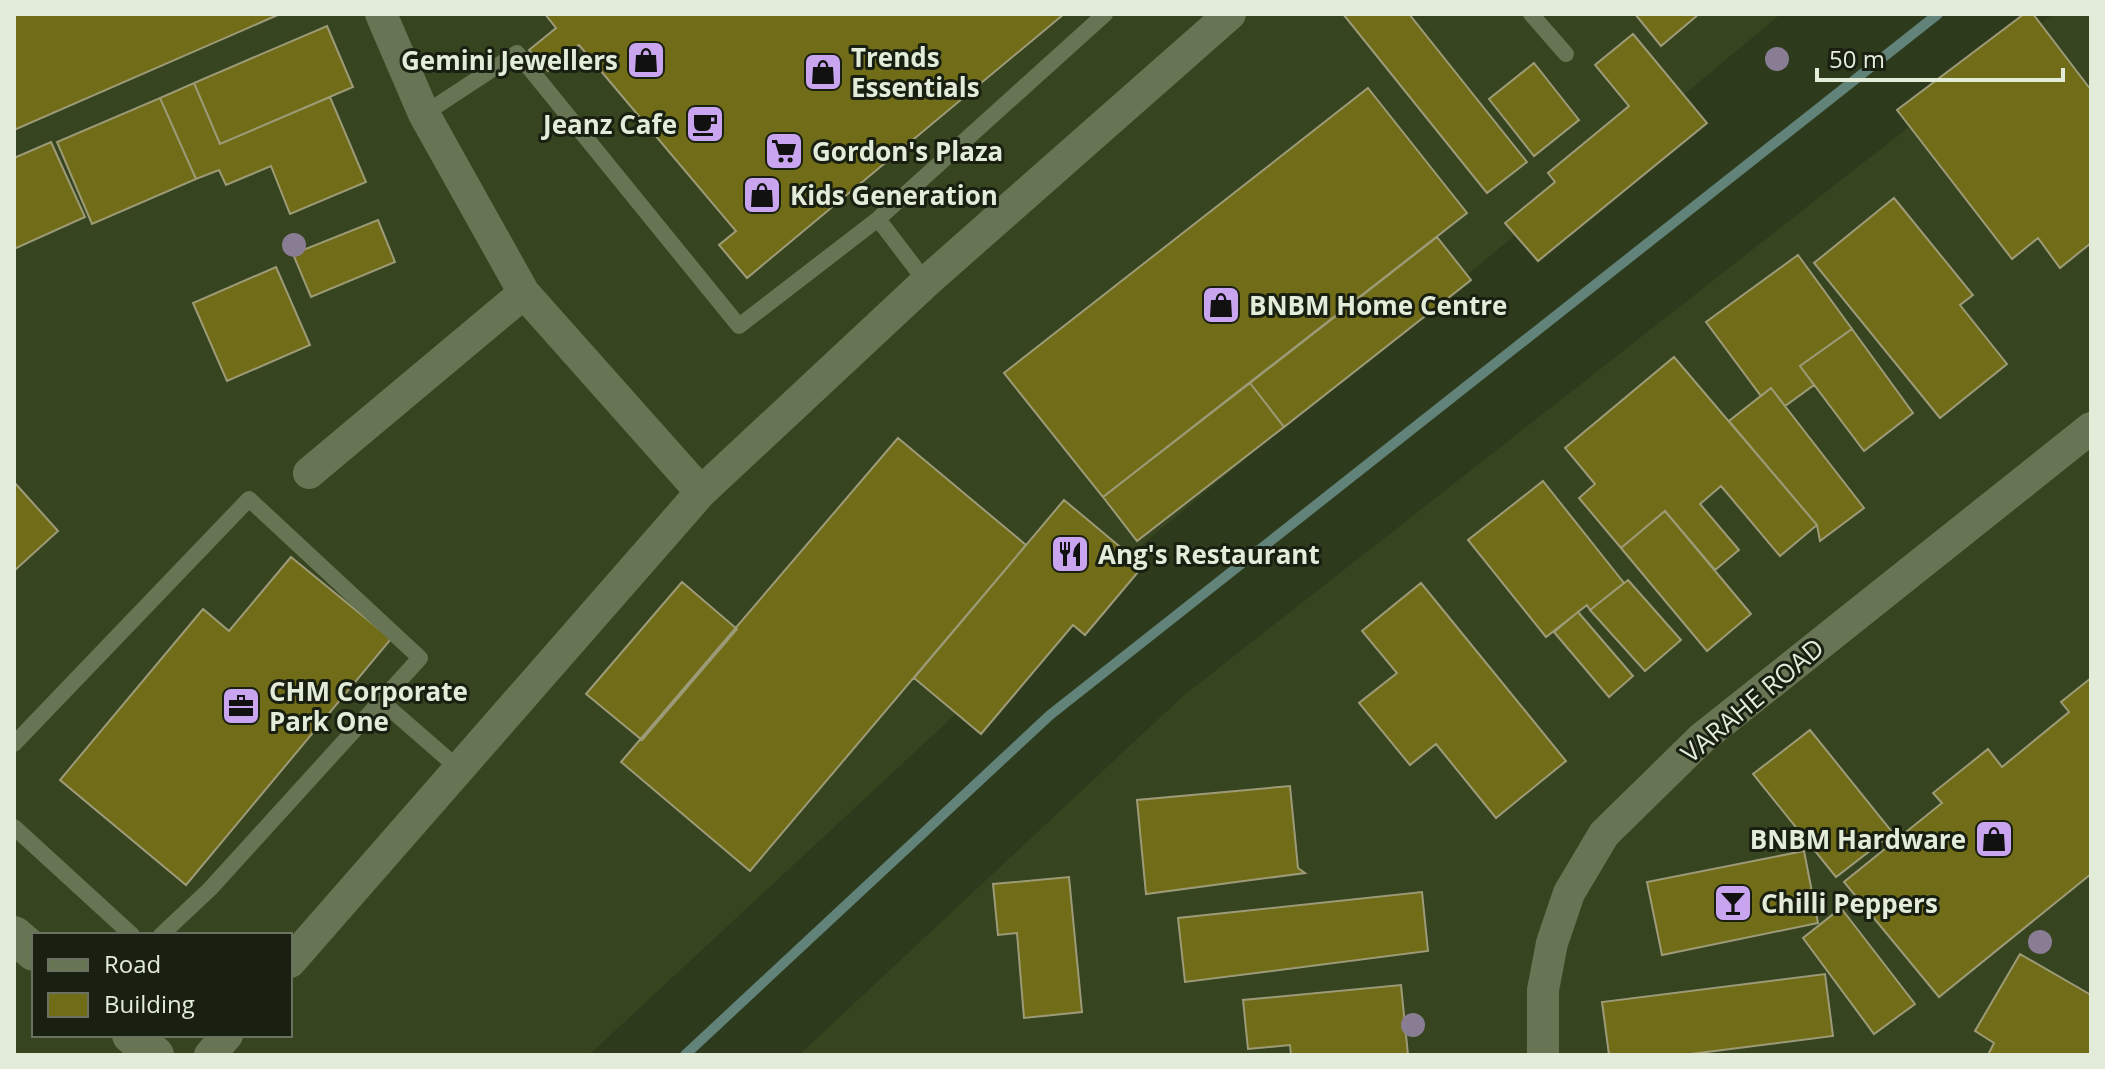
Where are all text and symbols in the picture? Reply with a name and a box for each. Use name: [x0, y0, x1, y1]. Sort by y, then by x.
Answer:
scale bar: [1817, 32, 2063, 82]
shop icon: Gemini Jewellers: [625, 39, 667, 81]
place label: Trends Essentials: [851, 39, 980, 105]
place label: Gemini Jewellers: [401, 42, 618, 78]
text: 50 m: [1829, 42, 1885, 75]
shop icon: Trends Essentials: [802, 51, 844, 93]
cafe icon: Jeanz Cafe: [684, 103, 726, 145]
place label: Jeanz Cafe: [541, 106, 677, 142]
supermarket icon: Gordon's Plaza: [763, 130, 805, 172]
place label: Gordon's Plaza: [812, 133, 1003, 169]
shop icon: Kids Generation: [741, 174, 783, 216]
place label: Kids Generation: [790, 177, 998, 213]
shop icon: BNBM Home Centre: [1200, 284, 1242, 326]
place label: BNBM Home Centre: [1249, 287, 1507, 323]
restaurant icon: Ang's Restaurant: [1049, 533, 1091, 575]
place label: Ang's Restaurant: [1098, 536, 1320, 572]
street label: VARAHE ROAD: [1673, 630, 1831, 770]
place label: CHM Corporate Park One: [269, 673, 468, 739]
office icon: CHM Corporate Park One: [220, 685, 262, 727]
shop icon: BNBM Hardware: [1973, 818, 2015, 860]
place label: BNBM Hardware: [1750, 821, 1966, 857]
bar icon: Chilli Peppers: [1712, 882, 1754, 924]
place label: Chilli Peppers: [1761, 885, 1938, 921]
legend: [32, 933, 292, 1037]
text: Road: [104, 947, 161, 980]
text: Building: [104, 987, 195, 1020]

